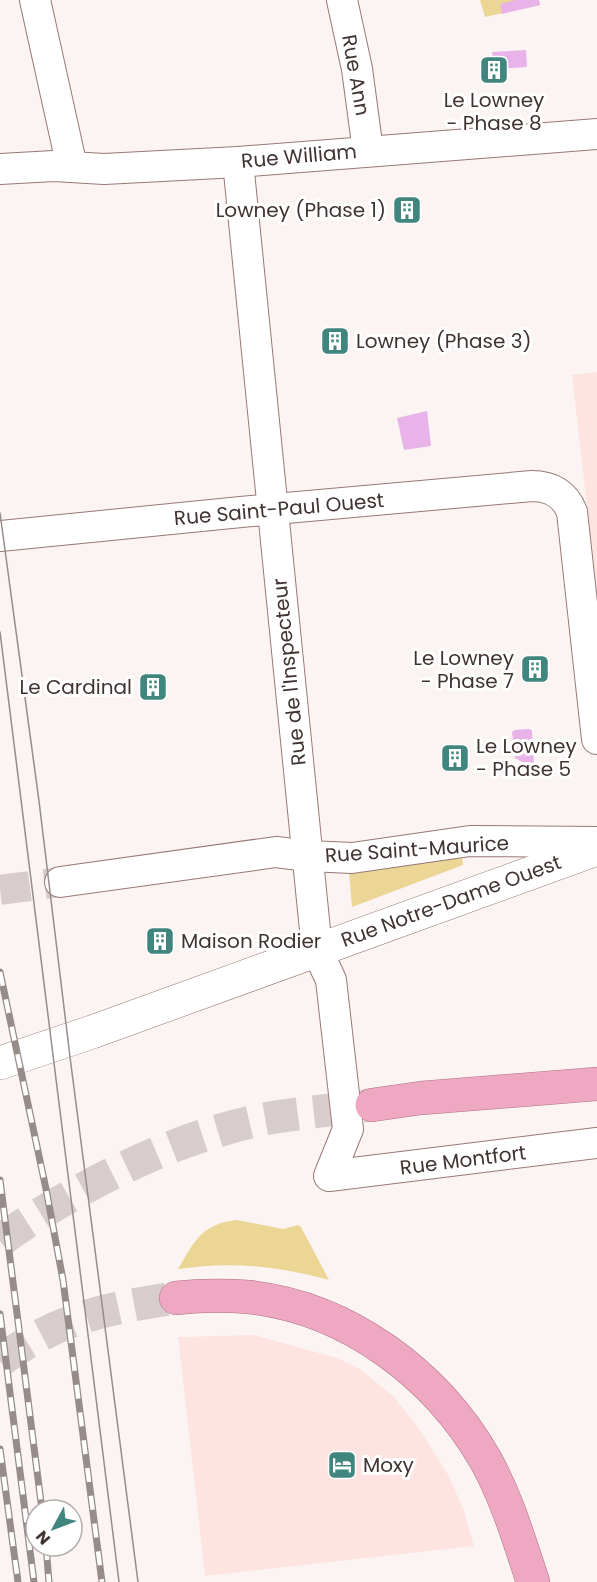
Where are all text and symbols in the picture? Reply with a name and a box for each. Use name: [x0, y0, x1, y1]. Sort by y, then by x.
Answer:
street label: Rue Ann: [335, 32, 377, 118]
building icon: Le Lowney - Phase 8: [478, 54, 510, 86]
place label: Le Lowney - Phase 8: [444, 86, 544, 137]
street label: Rue William: [240, 137, 358, 175]
building icon: Lowney (Phase 1): [391, 194, 423, 226]
place label: Lowney (Phase 1): [216, 196, 386, 224]
building icon: Lowney (Phase 3): [319, 325, 351, 357]
place label: Lowney (Phase 3): [356, 327, 532, 355]
street label: Rue Saint-Paul Ouest: [173, 486, 385, 532]
street label: Rue de l'Inspecteur: [265, 577, 313, 767]
place label: Le Lowney - Phase 7: [413, 644, 514, 695]
building icon: Le Lowney - Phase 7: [519, 653, 551, 685]
building icon: Le Cardinal: [137, 671, 169, 703]
place label: Le Cardinal: [20, 673, 132, 701]
place label: Le Lowney - Phase 5: [476, 732, 577, 783]
building icon: Le Lowney - Phase 5: [439, 742, 471, 774]
street label: Rue Saint-Maurice: [324, 829, 510, 869]
street label: Rue Notre-Dame Ouest: [337, 848, 565, 954]
building icon: Maison Rodier: [144, 925, 176, 957]
place label: Maison Rodier: [181, 927, 321, 955]
street label: Rue Montfort: [398, 1138, 528, 1182]
hotel icon: Moxy: [326, 1449, 358, 1481]
place label: Moxy: [363, 1451, 414, 1479]
north arrow: [24, 1498, 84, 1558]
text: N: [30, 1525, 56, 1550]

